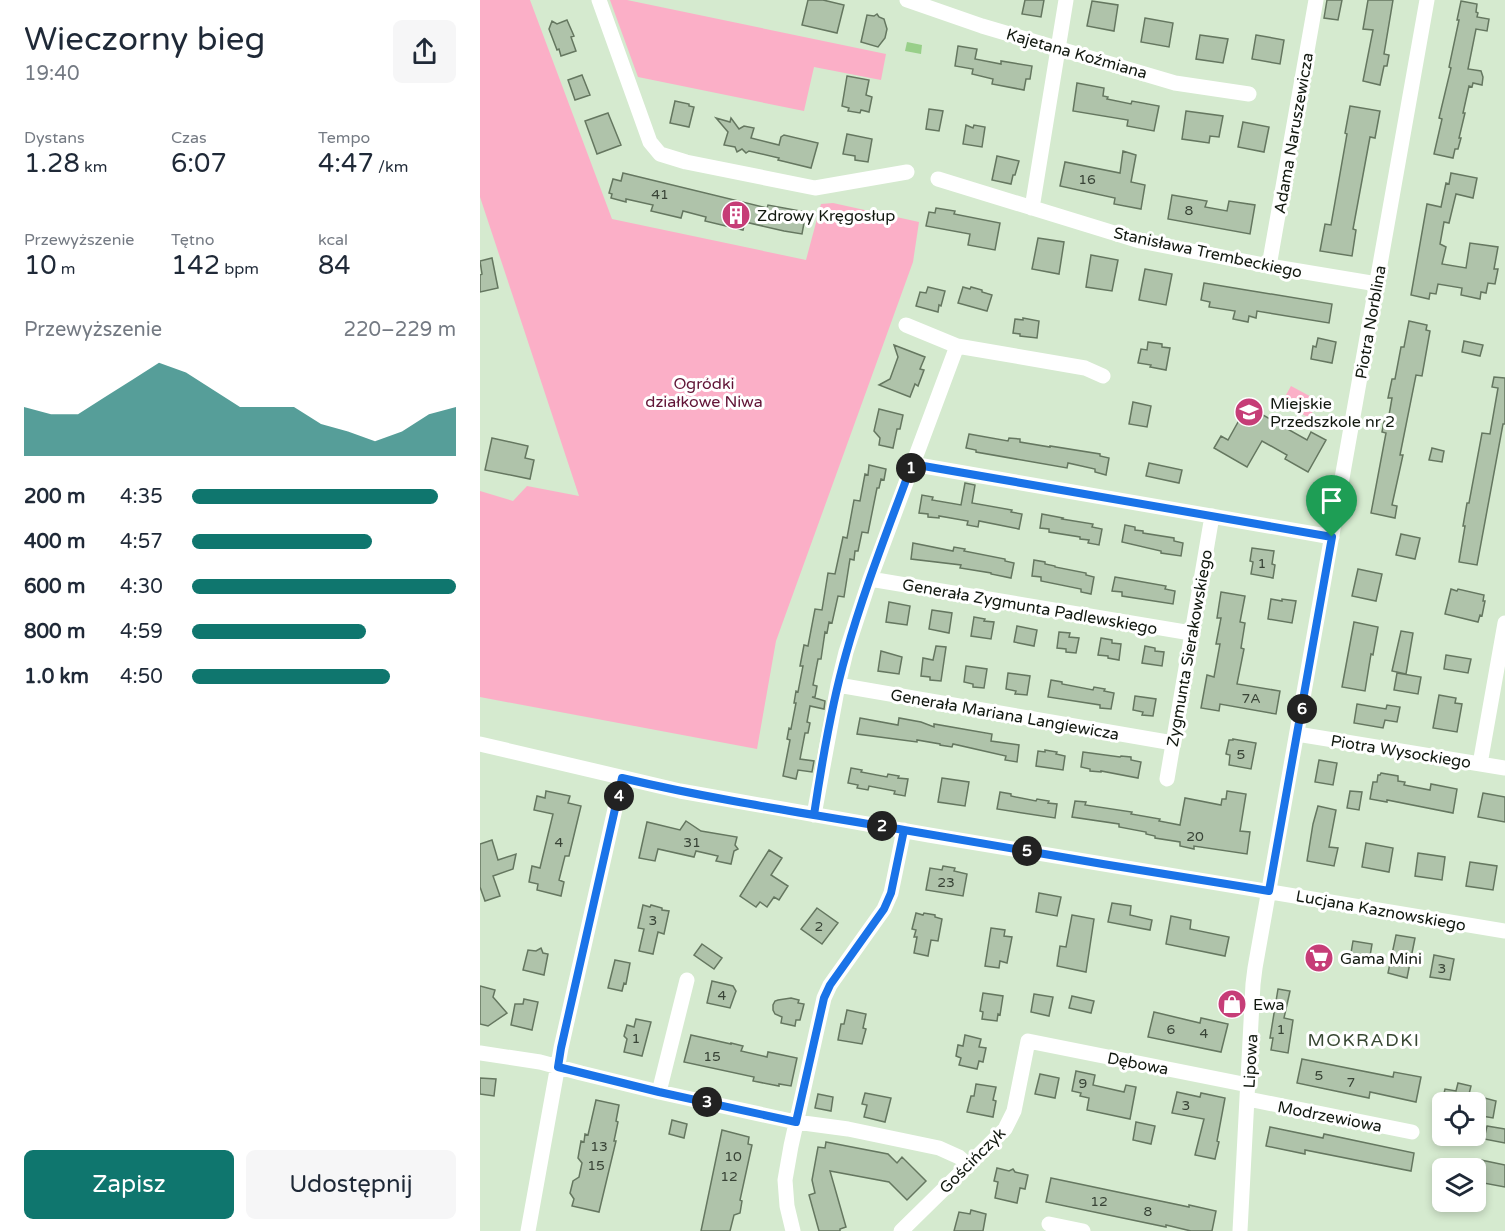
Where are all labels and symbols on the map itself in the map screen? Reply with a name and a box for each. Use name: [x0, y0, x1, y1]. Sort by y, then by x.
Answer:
street label: Kajetana Koźmiana: [1004, 24, 1149, 84]
street label: Adama Naruszewicza: [1270, 51, 1318, 215]
house number: 16: [1078, 171, 1096, 188]
house number: 41: [651, 186, 669, 203]
building icon: Zdrowy Kręgosłup: [720, 199, 752, 231]
house number: 8: [1185, 202, 1194, 219]
place label: Zdrowy Kręgosłup: [757, 206, 895, 226]
street label: Stanisława Trembeckiego: [1112, 223, 1304, 283]
street label: Piotra Norblina: [1351, 264, 1391, 381]
park label: Ogródki działkowe Niwa: [645, 374, 763, 412]
place label: Miejskie Przedszkole nr 2: [1270, 394, 1395, 432]
school or university icon: Miejskie Przedszkole nr 2: [1233, 396, 1265, 428]
pin: 1: [896, 453, 926, 483]
pin: [1306, 475, 1357, 537]
street label: Zygmunta Sierakowskiego: [1163, 548, 1217, 748]
house number: 1: [1258, 555, 1266, 572]
street label: Generała Zygmunta Padlewskiego: [901, 575, 1159, 639]
street label: Generała Mariana Langiewicza: [889, 685, 1121, 745]
house number: 7A: [1241, 690, 1261, 707]
pin: 6: [1287, 694, 1317, 724]
street label: Piotra Wysockiego: [1329, 731, 1472, 773]
house number: 5: [1237, 746, 1245, 763]
pin: 4: [604, 781, 634, 811]
pin: 2: [867, 811, 897, 841]
house number: 20: [1186, 828, 1204, 845]
house number: 4: [555, 834, 564, 851]
house number: 31: [683, 834, 701, 851]
pin: 5: [1012, 836, 1042, 866]
house number: 23: [937, 874, 955, 891]
street label: Lucjana Kaznowskiego: [1294, 886, 1467, 936]
house number: 3: [649, 912, 657, 929]
house number: 2: [815, 918, 823, 935]
supermarket icon: Gama Mini: [1303, 942, 1335, 974]
place label: Gama Mini: [1340, 949, 1422, 969]
house number: 3: [1438, 960, 1446, 977]
house number: 4: [718, 987, 727, 1004]
shop icon: Ewa: [1216, 988, 1248, 1020]
place label: Ewa: [1253, 995, 1285, 1015]
house number: 6: [1167, 1021, 1176, 1038]
house number: 1: [1277, 1021, 1285, 1038]
house number: 4: [1200, 1025, 1209, 1042]
district label: MOKRADKI: [1307, 1029, 1421, 1051]
house number: 1: [632, 1030, 640, 1047]
street label: Lipowa: [1240, 1033, 1262, 1089]
house number: 15: [703, 1048, 721, 1065]
street label: Dębowa: [1105, 1048, 1170, 1080]
house number: 5: [1315, 1067, 1323, 1084]
house number: 7: [1347, 1074, 1355, 1091]
house number: 9: [1079, 1075, 1087, 1092]
pin: 3: [692, 1087, 722, 1117]
house number: 3: [1182, 1097, 1190, 1114]
street label: Modrzewiowa: [1276, 1097, 1384, 1137]
street label: Gościńczyk: [935, 1123, 1010, 1198]
house number: 13: [590, 1138, 608, 1155]
house number: 10: [724, 1148, 742, 1165]
house number: 15: [587, 1157, 605, 1174]
house number: 12: [720, 1168, 738, 1185]
house number: 12: [1090, 1193, 1108, 1210]
house number: 8: [1144, 1203, 1153, 1220]

